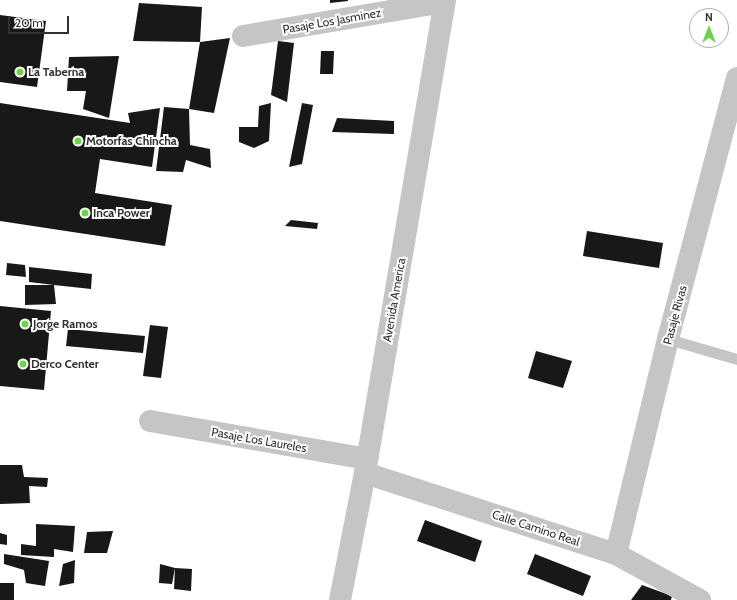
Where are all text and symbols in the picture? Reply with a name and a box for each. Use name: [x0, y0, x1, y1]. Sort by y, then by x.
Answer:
street label: Pasaje Los Jasminez: [282, 5, 382, 37]
scale bar: [10, 8, 71, 34]
north arrow: [689, 8, 729, 48]
text: N: [705, 10, 713, 24]
text: 20 m: [15, 15, 43, 30]
place label: La Taberna: [28, 65, 84, 79]
marker: La Taberna: [15, 67, 25, 77]
place label: Motorfas Chincha: [86, 134, 177, 148]
marker: Motorfas Chincha: [73, 136, 83, 146]
place label: Inca Power: [93, 206, 150, 220]
marker: Inca Power: [80, 208, 90, 218]
street label: Avenida America: [380, 257, 408, 343]
street label: Pasaje Rivas: [660, 284, 690, 346]
place label: Jorge Ramos: [33, 317, 98, 331]
marker: Jorge Ramos: [20, 319, 30, 329]
place label: Derco Center: [31, 357, 99, 371]
marker: Derco Center: [18, 359, 28, 369]
street label: Pasaje Los Laureles: [210, 425, 308, 455]
street label: Calle Camino Real: [490, 507, 582, 549]

